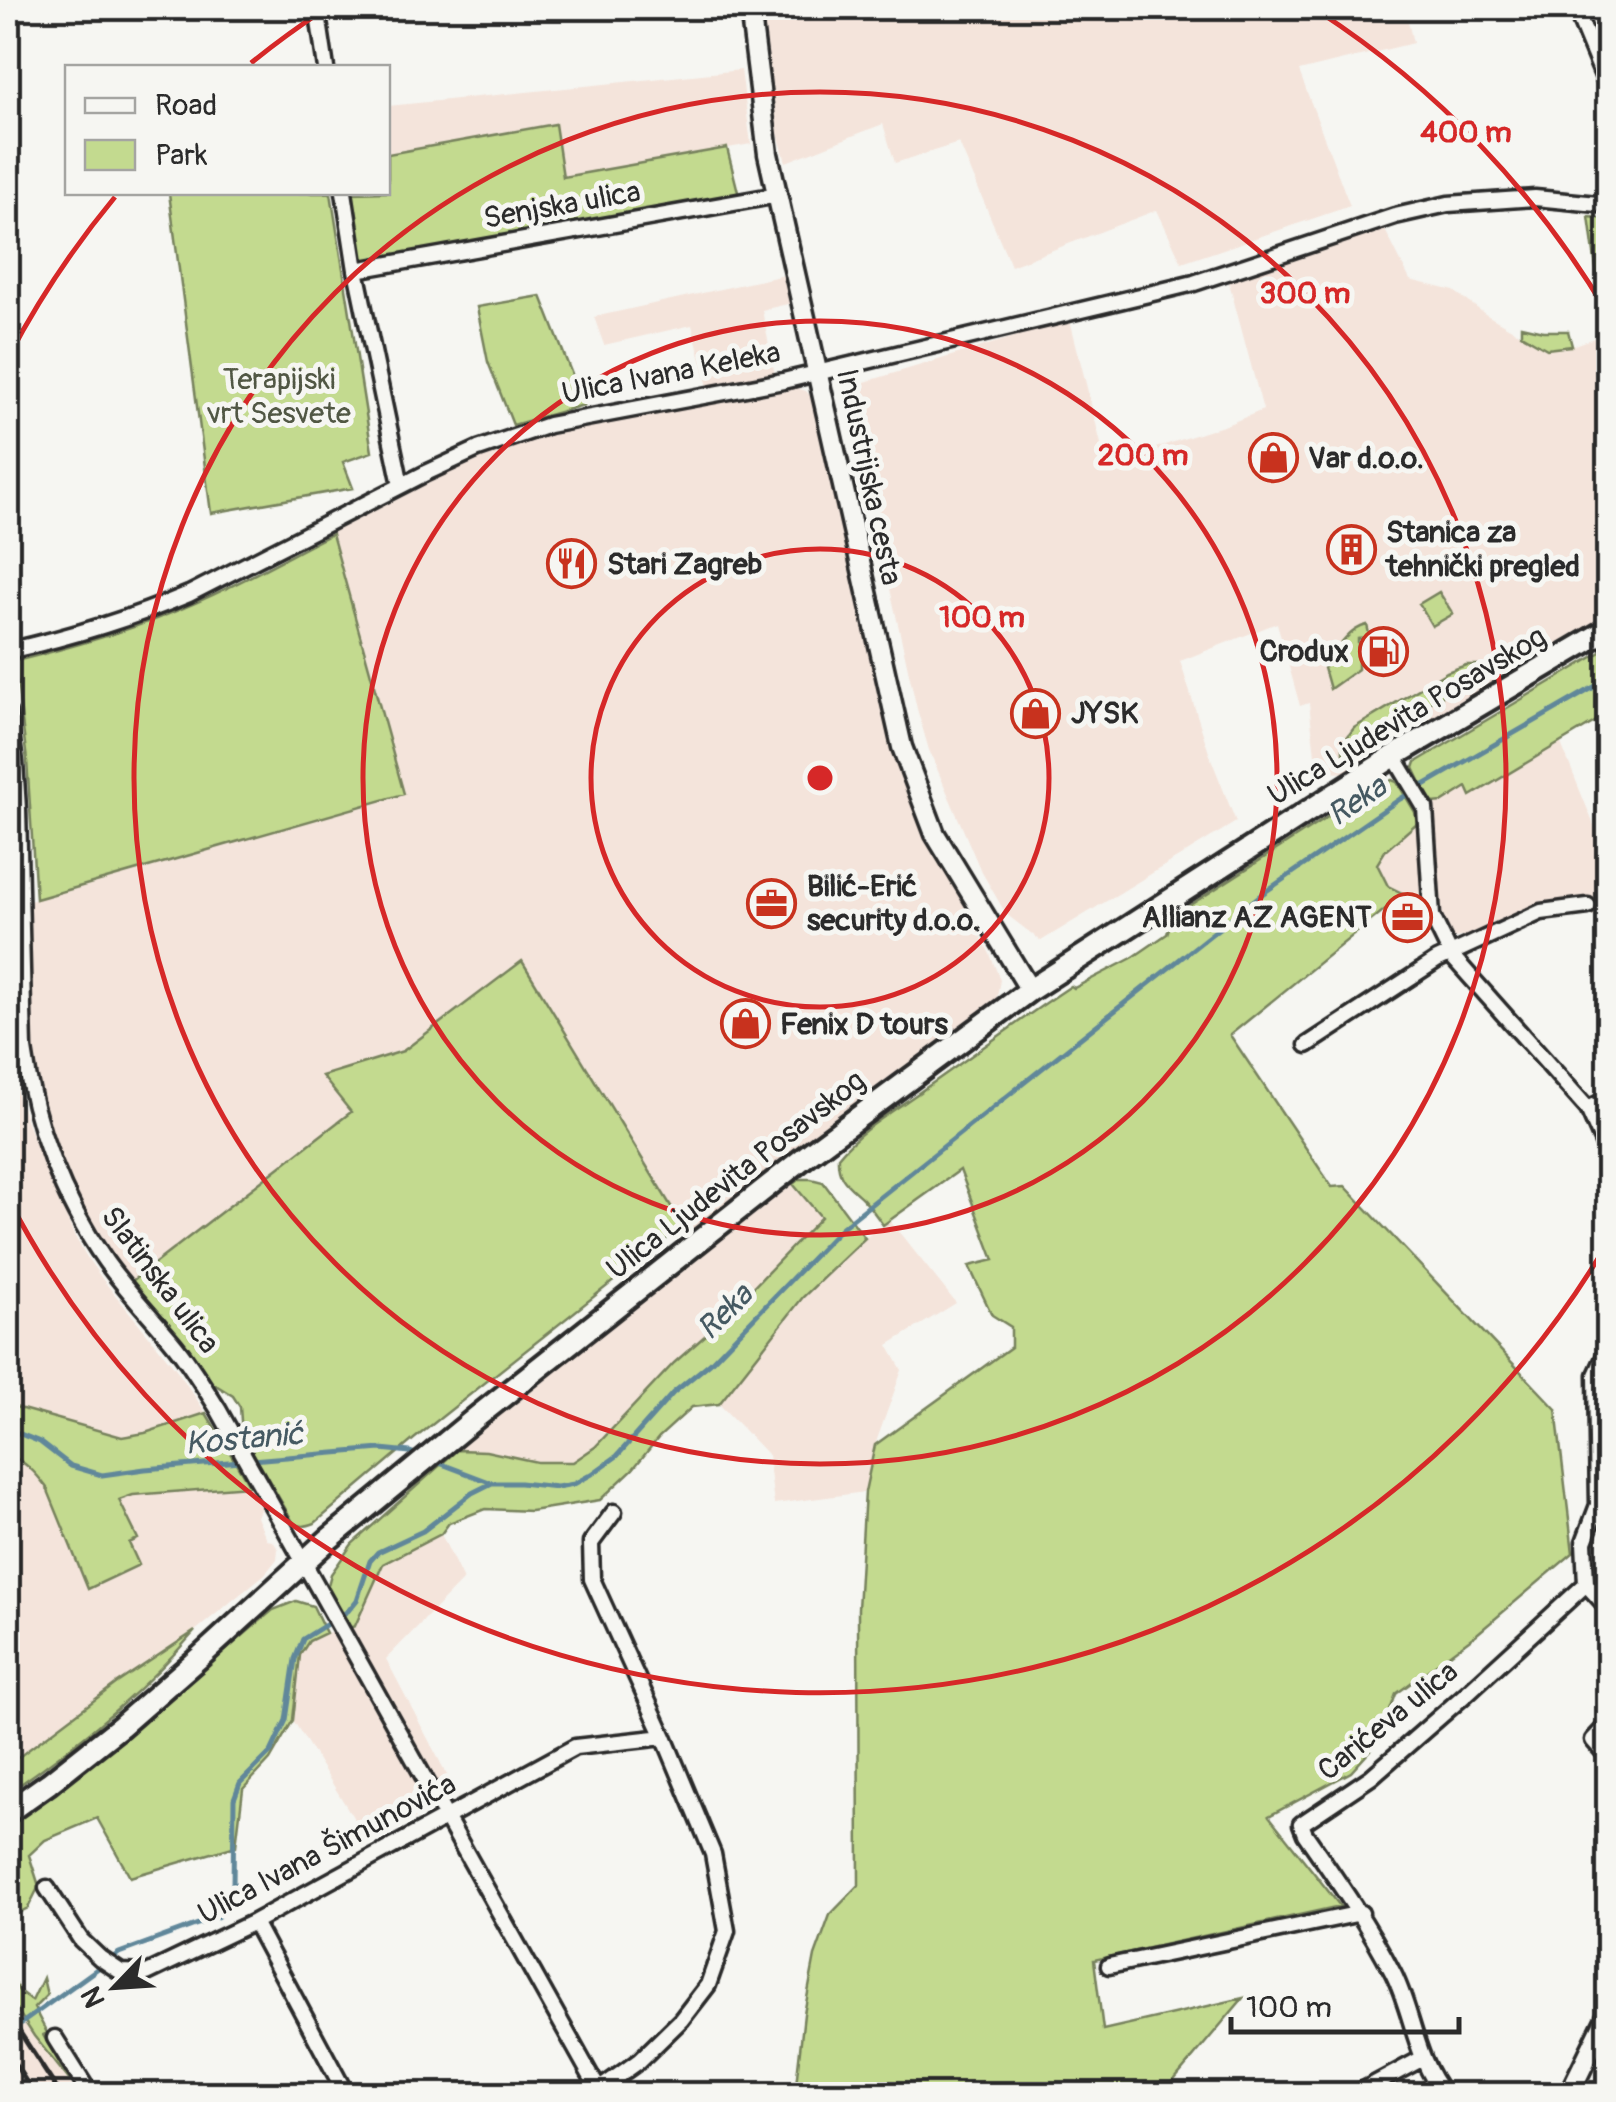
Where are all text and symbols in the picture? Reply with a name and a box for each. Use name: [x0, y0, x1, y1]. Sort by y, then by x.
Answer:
legend: [65, 65, 390, 195]
text: Road: [155, 87, 217, 124]
text: 400 m: [1420, 114, 1512, 151]
text: Park: [155, 137, 208, 174]
street label: Senjska ulica: [481, 173, 643, 237]
text: 300 m: [1260, 275, 1350, 312]
street label: Ulica Ivana Keleka: [559, 334, 783, 412]
park label: Terapijski vrt Sesvete: [206, 361, 351, 432]
street label: Industrijska cesta: [828, 365, 910, 589]
shop icon: Var d.o.o.: [1247, 432, 1299, 484]
text: 200 m: [1098, 437, 1188, 474]
place label: Var d.o.o.: [1308, 440, 1424, 477]
place label: Stanica za tehnički pregled: [1384, 514, 1580, 585]
building icon: Stanica za tehnički pregled: [1325, 523, 1377, 575]
restaurant icon: Stari Zagreb: [546, 538, 598, 590]
place label: Stari Zagreb: [607, 546, 762, 583]
text: 100 m: [939, 599, 1025, 636]
street label: Ulica Ljudevita Posavskog: [1261, 618, 1553, 814]
fuel station icon: Crodux: [1358, 625, 1410, 677]
place label: Crodux: [1259, 633, 1349, 670]
shop icon: JYSK: [1010, 687, 1062, 739]
place label: JYSK: [1071, 695, 1138, 732]
centre of rings: [802, 760, 838, 796]
water label: Reka: [1320, 766, 1396, 835]
place label: Bilić-Erić security d.o.o.: [807, 868, 980, 939]
office icon: Bilić-Erić security d.o.o.: [746, 877, 798, 929]
office icon: Allianz AZ AGENT: [1381, 891, 1433, 943]
place label: Allianz AZ AGENT: [1142, 899, 1372, 936]
shop icon: Fenix D tours: [719, 998, 771, 1050]
place label: Fenix D tours: [780, 1006, 948, 1043]
street label: Ulica Ljudevita Posavskog: [599, 1062, 873, 1288]
street label: Slatinska ulica: [93, 1199, 227, 1361]
water label: Reka: [689, 1274, 763, 1348]
water label: Kostanić: [183, 1414, 306, 1464]
street label: Carićeva ulica: [1310, 1653, 1466, 1789]
street label: Ulica Ivana Šimunovića: [192, 1765, 462, 1933]
north arrow: [65, 1937, 165, 2037]
scale bar: [1231, 1972, 1458, 2034]
text: N: [74, 1981, 114, 2013]
text: 100 m: [1246, 1989, 1332, 2026]

